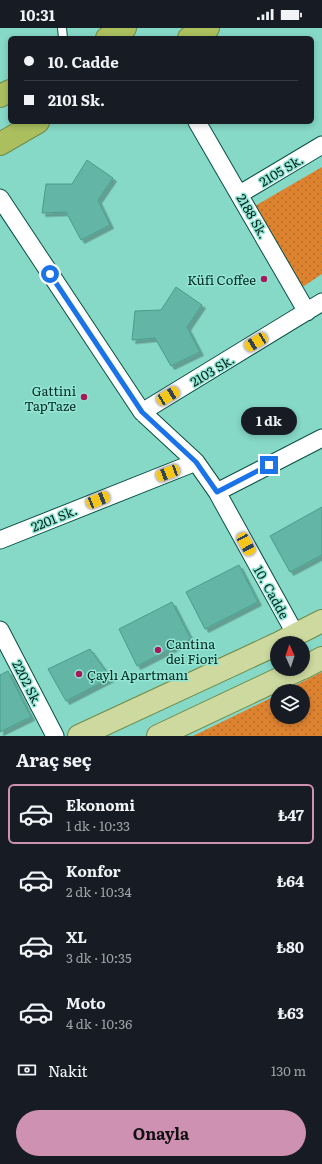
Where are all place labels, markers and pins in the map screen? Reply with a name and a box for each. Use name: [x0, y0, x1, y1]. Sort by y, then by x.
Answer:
place label: Küfi Coffee: [187, 270, 256, 289]
marker: Küfi Coffee: [259, 274, 269, 284]
place label: Gattini TapTaze: [24, 381, 77, 415]
marker: Gattini TapTaze: [79, 392, 89, 402]
place label: Cantina dei Fiori: [166, 634, 218, 668]
marker: Cantina dei Fiori: [153, 645, 163, 655]
place label: Çaylı Apartmanı: [87, 665, 189, 684]
marker: Çaylı Apartmanı: [74, 669, 84, 679]

